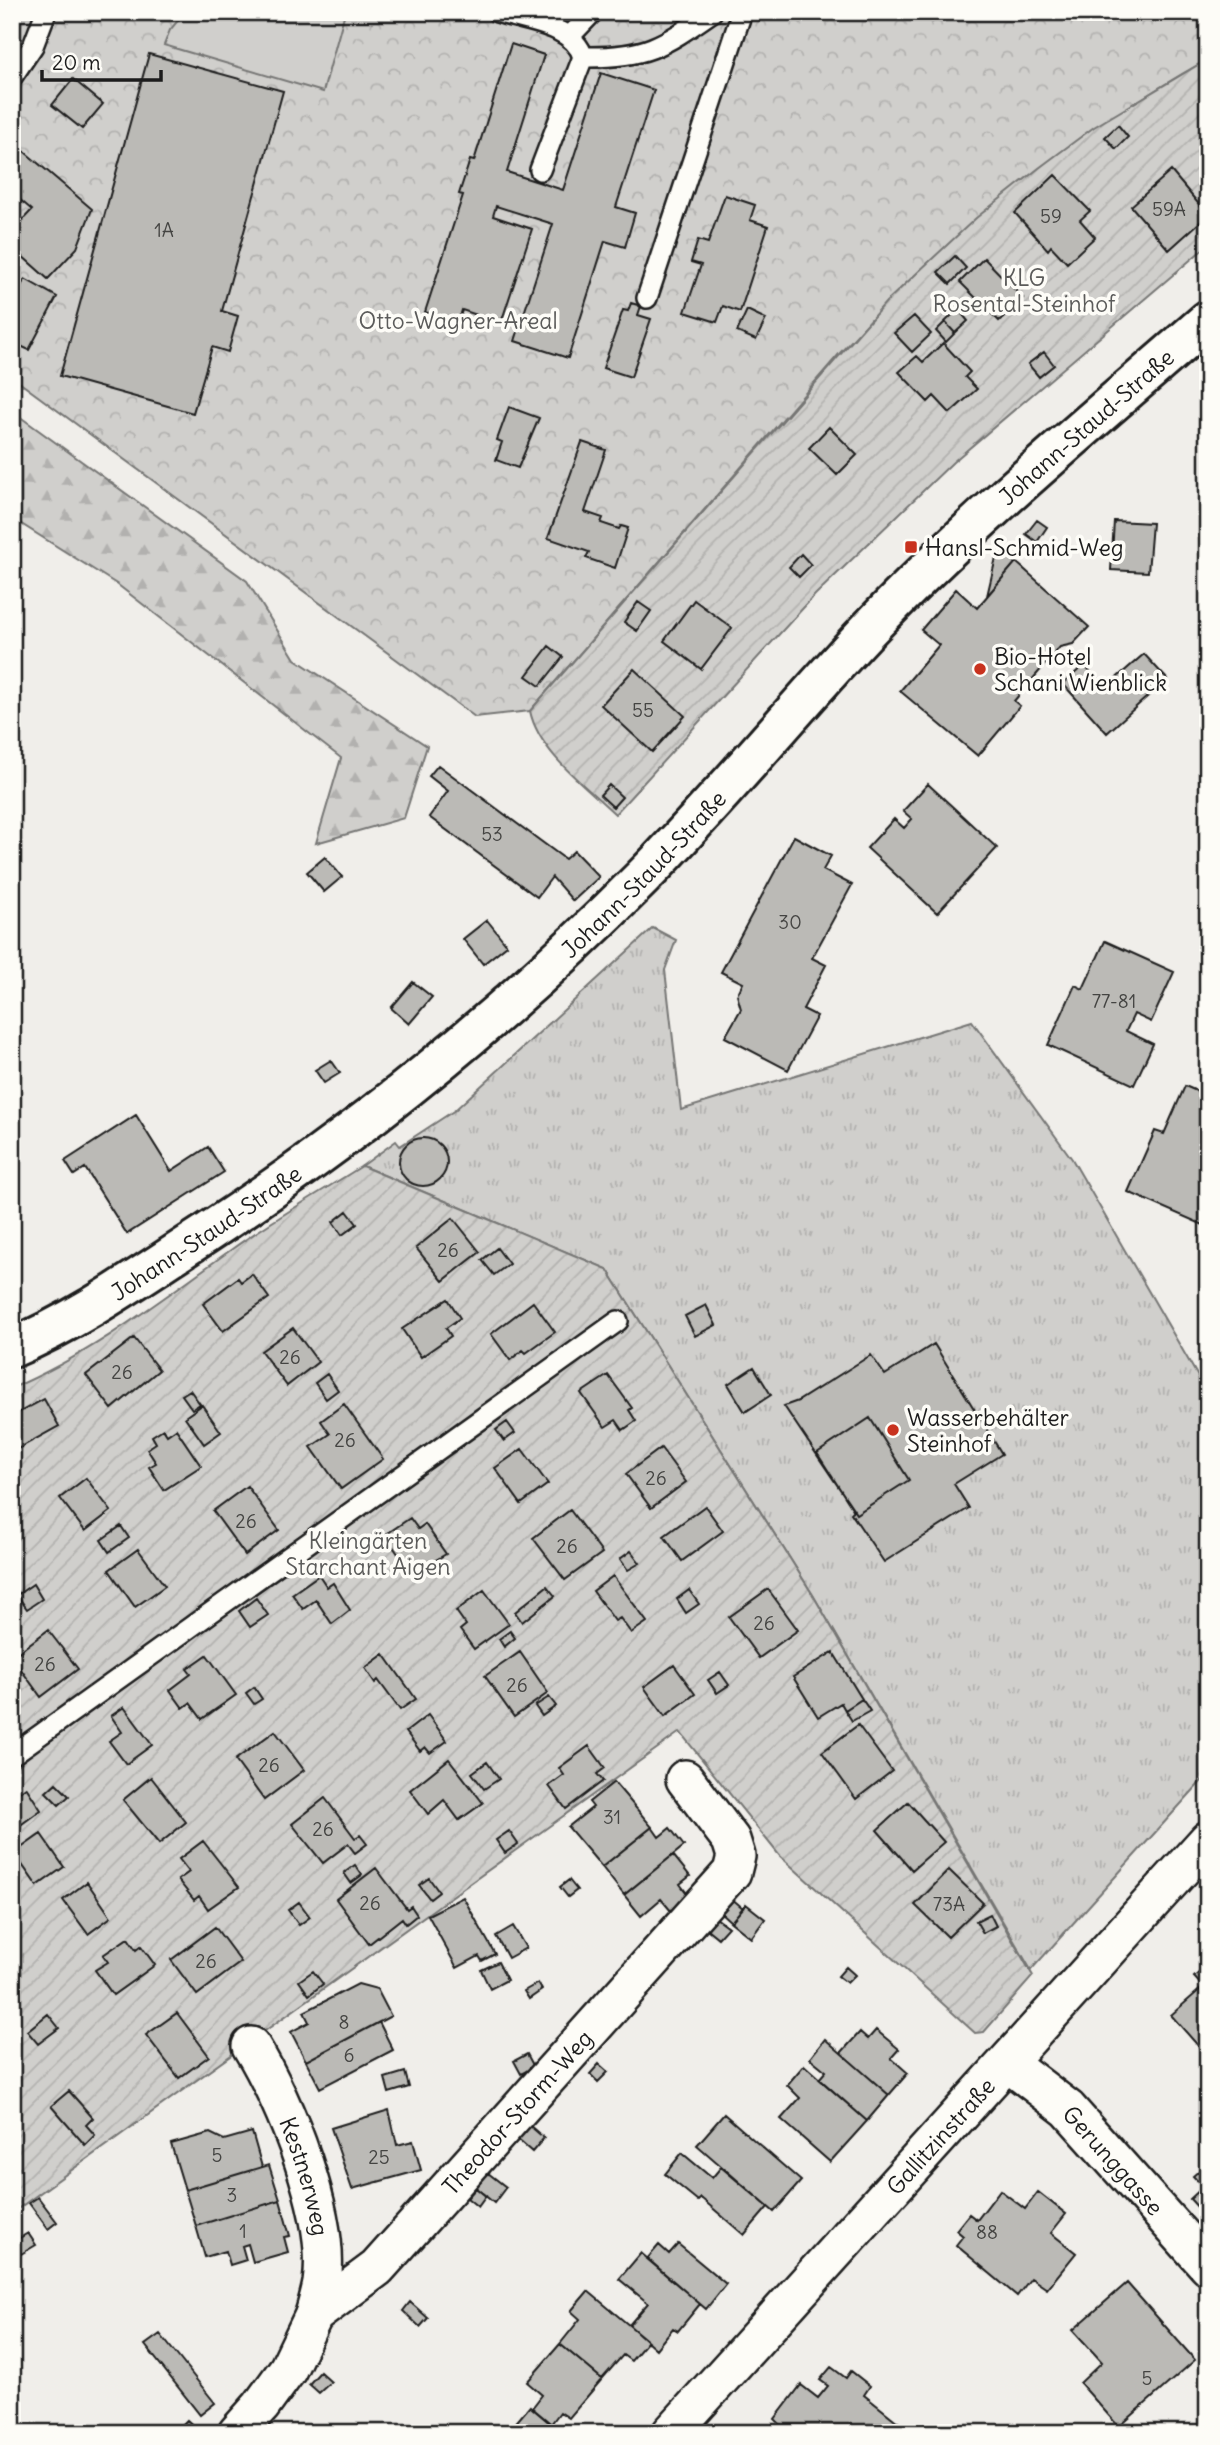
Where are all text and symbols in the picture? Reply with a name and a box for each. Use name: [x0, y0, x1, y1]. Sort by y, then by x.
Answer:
scale bar: [42, 38, 161, 82]
text: 20 m: [52, 49, 101, 76]
house number: 59A: [1152, 197, 1186, 221]
house number: 59: [1040, 204, 1062, 228]
house number: 1A: [154, 218, 174, 242]
park label: KLG Rosental-Steinhof: [933, 263, 1116, 318]
park label: Otto-Wagner-Areal: [358, 306, 558, 335]
street label: Johann-Staud-Straße: [992, 342, 1180, 511]
place label: Hansl-Schmid-Weg: [925, 533, 1124, 562]
marker: Hansl-Schmid-Weg: [903, 539, 919, 555]
place label: Bio-Hotel Schani Wienblick: [994, 642, 1167, 697]
marker: Bio-Hotel Schani Wienblick: [972, 661, 988, 677]
house number: 55: [632, 698, 654, 722]
street label: Johann-Staud-Straße: [555, 784, 732, 963]
house number: 53: [481, 822, 503, 846]
house number: 30: [778, 910, 802, 934]
house number: 77-81: [1092, 989, 1136, 1013]
street label: Johann-Staud-Straße: [105, 1158, 307, 1306]
house number: 26: [437, 1238, 459, 1262]
house number: 26: [279, 1345, 301, 1369]
house number: 26: [111, 1360, 133, 1384]
place label: Wasserbehälter Steinhof: [907, 1403, 1070, 1458]
marker: Wasserbehälter Steinhof: [885, 1422, 901, 1438]
house number: 26: [334, 1428, 356, 1452]
house number: 26: [645, 1466, 667, 1490]
house number: 26: [235, 1509, 257, 1533]
park label: Kleingärten Starchant Aigen: [285, 1526, 451, 1581]
house number: 26: [556, 1534, 578, 1558]
house number: 26: [753, 1611, 775, 1635]
house number: 26: [34, 1652, 56, 1676]
house number: 26: [506, 1673, 528, 1697]
house number: 26: [258, 1753, 280, 1777]
house number: 31: [603, 1805, 621, 1829]
house number: 26: [312, 1817, 334, 1841]
house number: 26: [359, 1891, 381, 1915]
house number: 73A: [933, 1892, 965, 1916]
house number: 26: [195, 1949, 217, 1973]
house number: 8: [339, 2010, 349, 2034]
street label: Theodor-Storm-Weg: [436, 2024, 598, 2200]
house number: 6: [344, 2043, 354, 2067]
street label: Gallitzinstraße: [880, 2071, 1001, 2200]
street label: Gerunggasse: [1057, 2099, 1170, 2221]
street label: Kestnerweg: [274, 2112, 336, 2238]
house number: 5: [212, 2143, 222, 2167]
house number: 25: [368, 2145, 390, 2169]
house number: 3: [227, 2183, 237, 2207]
house number: 1: [239, 2219, 247, 2243]
house number: 88: [976, 2220, 998, 2244]
house number: 5: [1142, 2366, 1152, 2390]

